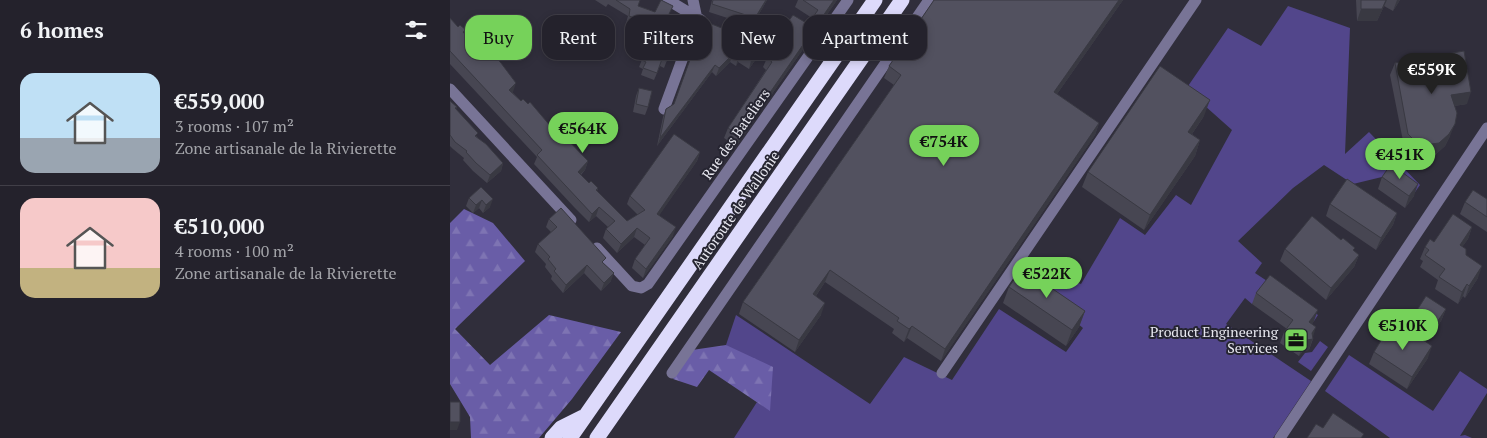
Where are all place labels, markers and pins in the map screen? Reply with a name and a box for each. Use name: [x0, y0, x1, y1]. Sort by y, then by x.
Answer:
pin: €559K: [1397, 52, 1467, 95]
pin: €564K: [548, 112, 618, 154]
pin: €754K: [909, 124, 979, 167]
pin: €451K: [1365, 138, 1435, 180]
pin: €522K: [1012, 256, 1082, 299]
pin: €510K: [1368, 308, 1438, 351]
place label: Product Engineering Services: [1150, 322, 1279, 357]
office icon: Product Engineering Services: [1283, 327, 1309, 353]

